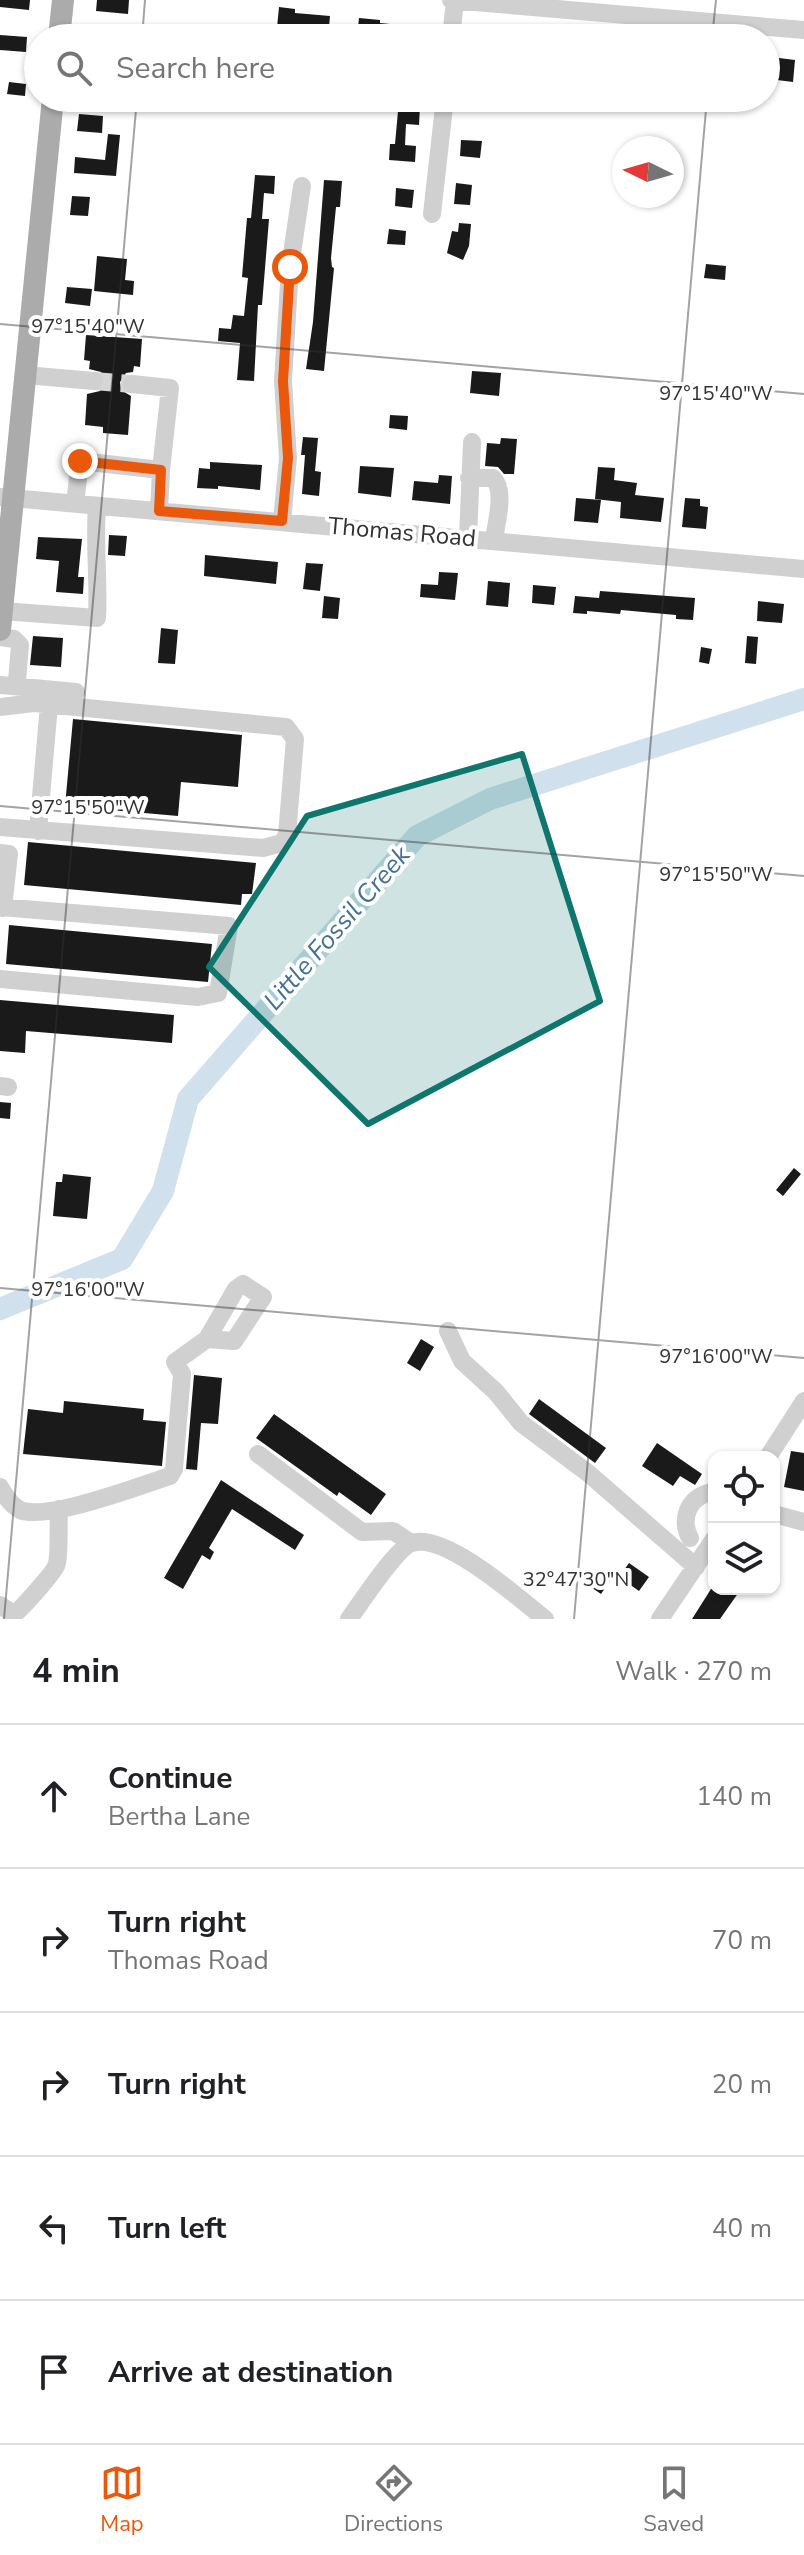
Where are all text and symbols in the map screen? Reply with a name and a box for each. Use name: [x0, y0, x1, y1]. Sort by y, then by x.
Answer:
search box: [24, 24, 780, 112]
icon: search: [52, 46, 96, 90]
text: Search here: [116, 48, 275, 89]
north arrow: [612, 136, 684, 208]
route start: [272, 249, 308, 285]
text: 97°15'40"W: [31, 313, 145, 340]
text: 97°15'40"W: [659, 380, 773, 407]
route end: [62, 443, 98, 479]
street label: Thomas Road: [327, 510, 477, 554]
text: 97°15'50"W: [31, 794, 145, 821]
water label: Little Fossil Creek: [256, 838, 419, 1018]
text: 97°15'50"W: [659, 861, 773, 888]
text: 97°16'00"W: [31, 1276, 145, 1303]
text: 97°16'00"W: [659, 1343, 773, 1370]
map controls: [708, 1451, 780, 1595]
button: locate: [708, 1451, 780, 1523]
button: layers: [708, 1523, 780, 1595]
text: 32°47'30"N: [523, 1566, 629, 1593]
text: 4 min: [32, 1648, 120, 1694]
text: Walk · 270 m: [615, 1654, 772, 1689]
text: Continue: [108, 1758, 233, 1799]
icon: ahead: [32, 1774, 76, 1818]
text: 140 m: [696, 1779, 772, 1814]
text: Bertha Lane: [108, 1799, 250, 1834]
text: Turn right: [108, 1902, 246, 1943]
icon: right: [32, 1918, 76, 1962]
text: 70 m: [712, 1923, 772, 1958]
text: Thomas Road: [108, 1943, 269, 1978]
icon: right: [32, 2062, 76, 2106]
text: Turn right: [108, 2064, 246, 2105]
text: 20 m: [712, 2067, 772, 2102]
icon: left: [32, 2206, 76, 2250]
text: Turn left: [108, 2208, 226, 2249]
text: 40 m: [712, 2211, 772, 2246]
icon: arrive: [32, 2350, 76, 2394]
text: Arrive at destination: [108, 2352, 393, 2393]
tab: Map: [100, 2461, 144, 2539]
tab: Directions: [344, 2461, 443, 2539]
tab: Saved: [643, 2461, 704, 2539]

